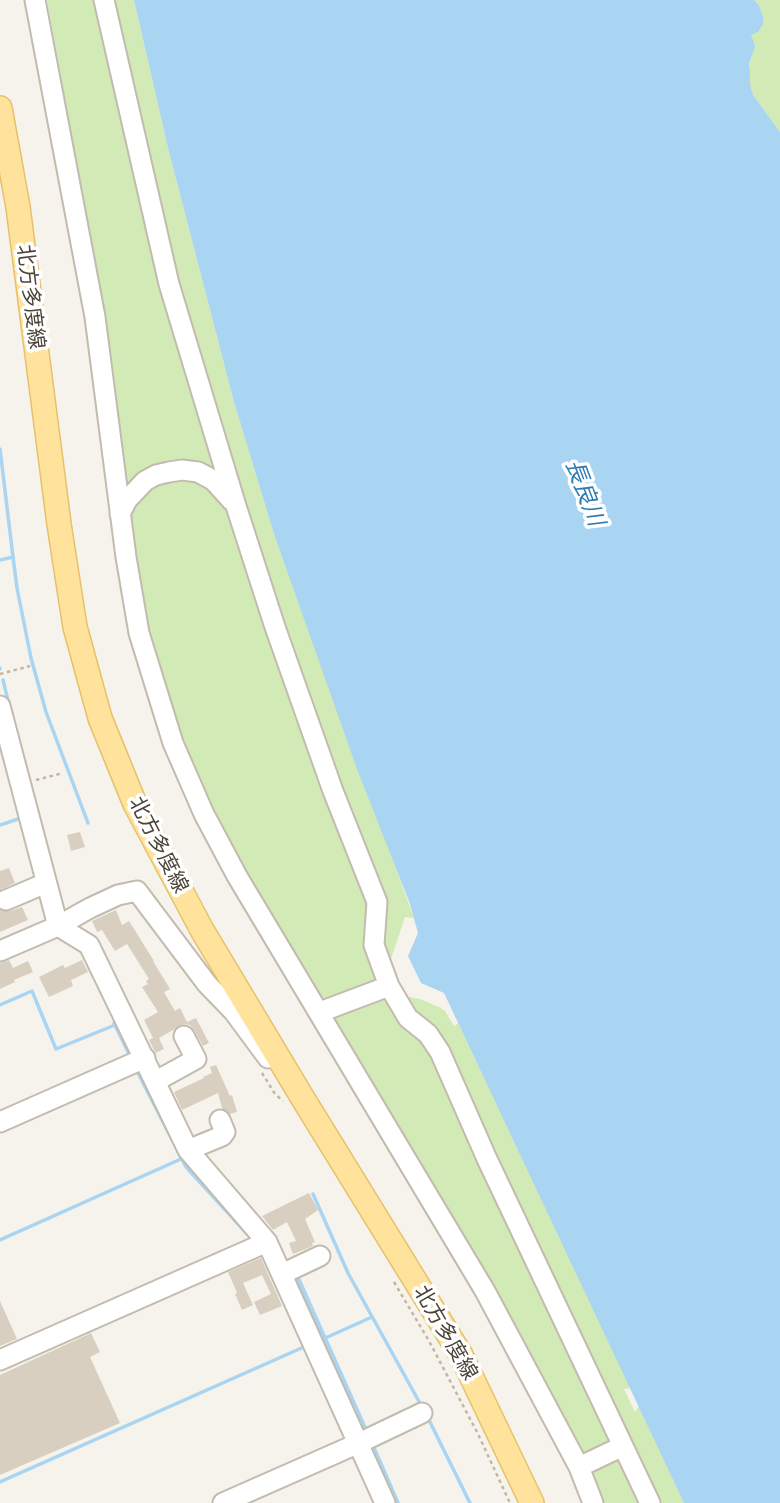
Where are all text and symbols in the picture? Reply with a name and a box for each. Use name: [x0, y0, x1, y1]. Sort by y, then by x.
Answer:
street label: 北方多度線: [11, 243, 49, 351]
water label: 長良川: [559, 456, 609, 530]
street label: 北方多度線: [123, 793, 193, 897]
street label: 北方多度線: [408, 1281, 482, 1385]

